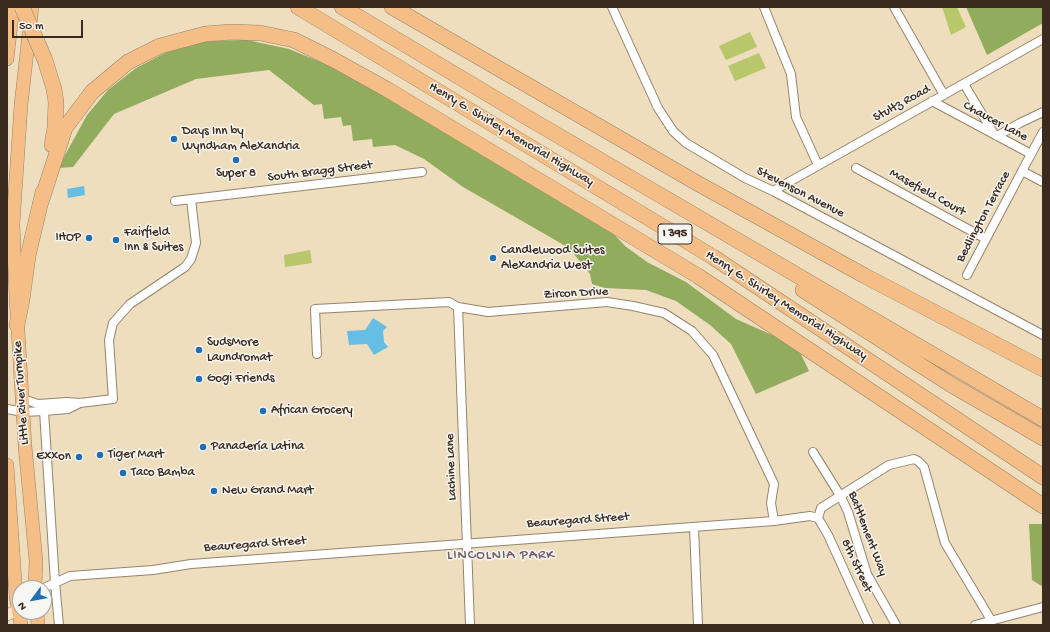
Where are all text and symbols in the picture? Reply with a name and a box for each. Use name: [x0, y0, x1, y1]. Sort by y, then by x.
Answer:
scale bar: [14, 12, 85, 38]
text: 50 m: [19, 20, 44, 34]
street label: Henry G. Shirley Memorial Highway: [426, 79, 596, 191]
street label: Stultz Road: [871, 82, 933, 126]
street label: Chaucer Lane: [960, 98, 1030, 146]
place label: Days Inn by Wyndham Alexandria: [182, 124, 299, 155]
marker: Days Inn by Wyndham Alexandria: [169, 134, 179, 144]
marker: Super 8: [231, 155, 241, 165]
street label: South Bragg Street: [267, 158, 373, 186]
street label: Stevenson Avenue: [753, 164, 847, 222]
place label: Super 8: [216, 166, 256, 182]
street label: Masefield Court: [886, 166, 968, 220]
street label: Bedlington Terrace: [953, 169, 1015, 265]
road number: I 395: [658, 224, 692, 244]
place label: Fairfield Inn & Suites: [124, 225, 183, 256]
place label: IHOP: [55, 230, 81, 246]
marker: IHOP: [84, 233, 94, 243]
marker: Fairfield Inn & Suites: [111, 235, 121, 245]
place label: Candlewood Suites Alexandria West: [501, 243, 605, 274]
street label: Henry G. Shirley Memorial Highway: [702, 248, 870, 364]
marker: Candlewood Suites Alexandria West: [488, 253, 498, 263]
street label: Zircon Drive: [543, 285, 609, 303]
place label: SudsMore Laundromat: [207, 335, 272, 366]
street label: Little River Turnpike: [11, 340, 33, 446]
marker: SudsMore Laundromat: [194, 345, 204, 355]
place label: Gogi Friends: [207, 371, 275, 387]
marker: Gogi Friends: [194, 374, 204, 384]
place label: African Grocery: [271, 403, 353, 419]
marker: African Grocery: [258, 406, 268, 416]
street label: Lachine Lane: [443, 433, 461, 501]
place label: Panadería Latina: [211, 439, 304, 455]
marker: Panadería Latina: [198, 442, 208, 452]
place label: Tiger Mart: [108, 447, 164, 463]
place label: Exxon: [36, 449, 71, 465]
marker: Tiger Mart: [95, 450, 105, 460]
marker: Exxon: [74, 452, 84, 462]
place label: Taco Bamba: [131, 465, 195, 481]
marker: Taco Bamba: [118, 468, 128, 478]
place label: New Grand Mart: [222, 483, 313, 499]
marker: New Grand Mart: [209, 486, 219, 496]
street label: Battlement Way: [844, 490, 890, 578]
street label: Beauregard Street: [526, 510, 630, 532]
street label: Beauregard Street: [203, 534, 307, 556]
street label: 8th Street: [837, 537, 875, 595]
district label: LINCOLNIA PARK: [447, 548, 555, 564]
north arrow: [12, 580, 52, 620]
text: N: [16, 600, 30, 612]

